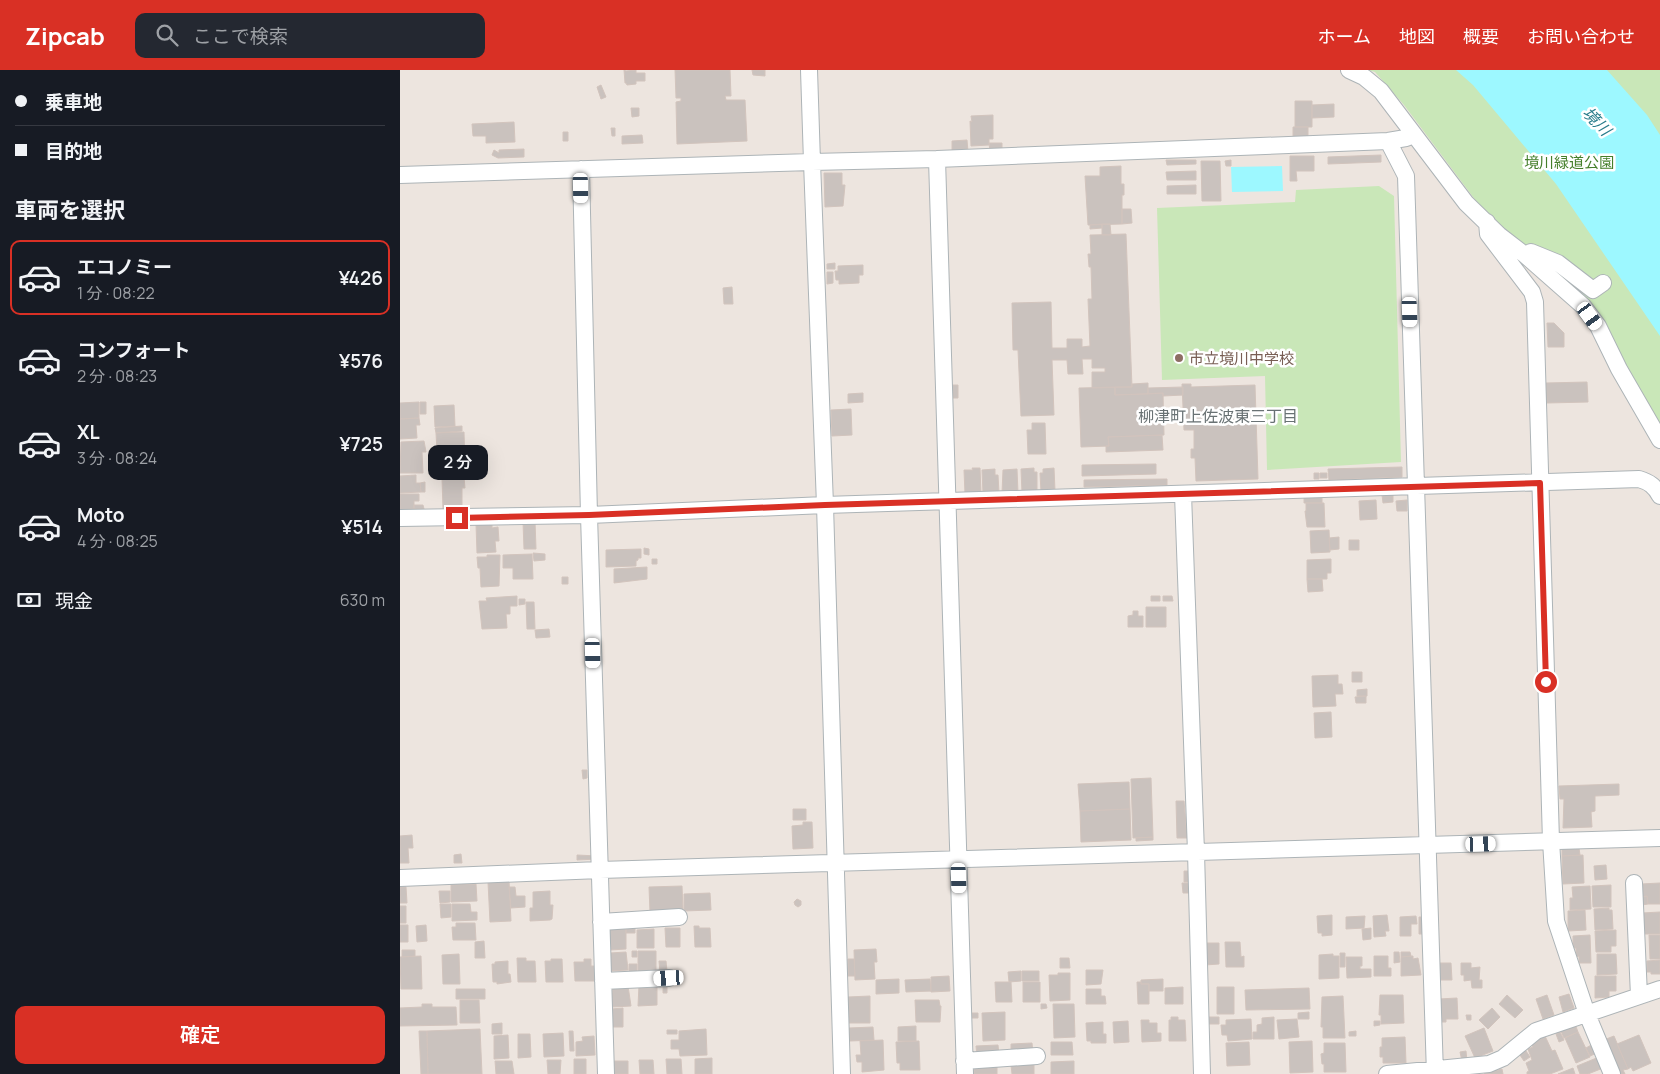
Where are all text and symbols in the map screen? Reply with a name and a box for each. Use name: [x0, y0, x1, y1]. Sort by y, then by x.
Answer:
search box: [135, 13, 485, 58]
text: Zipcab: [25, 19, 105, 52]
icon: search: [153, 21, 181, 49]
text: ここで検索: [193, 23, 288, 49]
text: ホーム: [1318, 24, 1371, 48]
text: 地図: [1399, 24, 1435, 48]
text: 概要: [1463, 24, 1499, 48]
text: お問い合わせ: [1527, 24, 1635, 48]
text: 乗車地: [45, 89, 102, 115]
water label: 境川: [1578, 102, 1617, 142]
text: 目的地: [45, 138, 102, 164]
park label: 境川緑道公園: [1524, 152, 1614, 173]
car: [573, 173, 588, 203]
text: 車両を選択: [15, 195, 125, 225]
text: エコノミー: [77, 254, 172, 280]
icon: car: [17, 255, 62, 300]
text: ¥426: [339, 265, 383, 291]
text: 1 分 · 08:22: [77, 282, 155, 304]
car: [1401, 297, 1418, 327]
car: [1575, 299, 1604, 333]
text: コンフォート: [77, 337, 190, 363]
icon: car: [17, 338, 62, 383]
text: ¥576: [339, 348, 383, 374]
place label: 市立境川中学校: [1189, 348, 1294, 369]
marker: 市立境川中学校: [1173, 352, 1185, 364]
text: 2 分 · 08:23: [77, 365, 157, 387]
district label: 柳津町上佐波東三丁目: [1138, 405, 1298, 427]
text: XL: [77, 419, 100, 445]
icon: car: [17, 421, 62, 466]
text: ¥725: [340, 431, 383, 457]
callout: 2 分: [427, 446, 487, 480]
text: 3 分 · 08:24: [77, 447, 157, 469]
text: 2 分: [444, 451, 472, 473]
text: Moto: [77, 502, 124, 528]
icon: car: [17, 504, 62, 549]
route end: [446, 507, 468, 529]
text: ¥514: [341, 514, 383, 540]
text: 4 分 · 08:25: [77, 530, 158, 552]
icon: cash: [15, 586, 43, 614]
text: 現金: [55, 588, 93, 614]
text: 630 m: [340, 589, 385, 611]
car: [584, 638, 601, 668]
route start: [1535, 671, 1557, 693]
car: [1465, 836, 1496, 852]
car: [950, 863, 967, 893]
car: [653, 970, 684, 986]
button: 確定: [15, 1006, 385, 1064]

